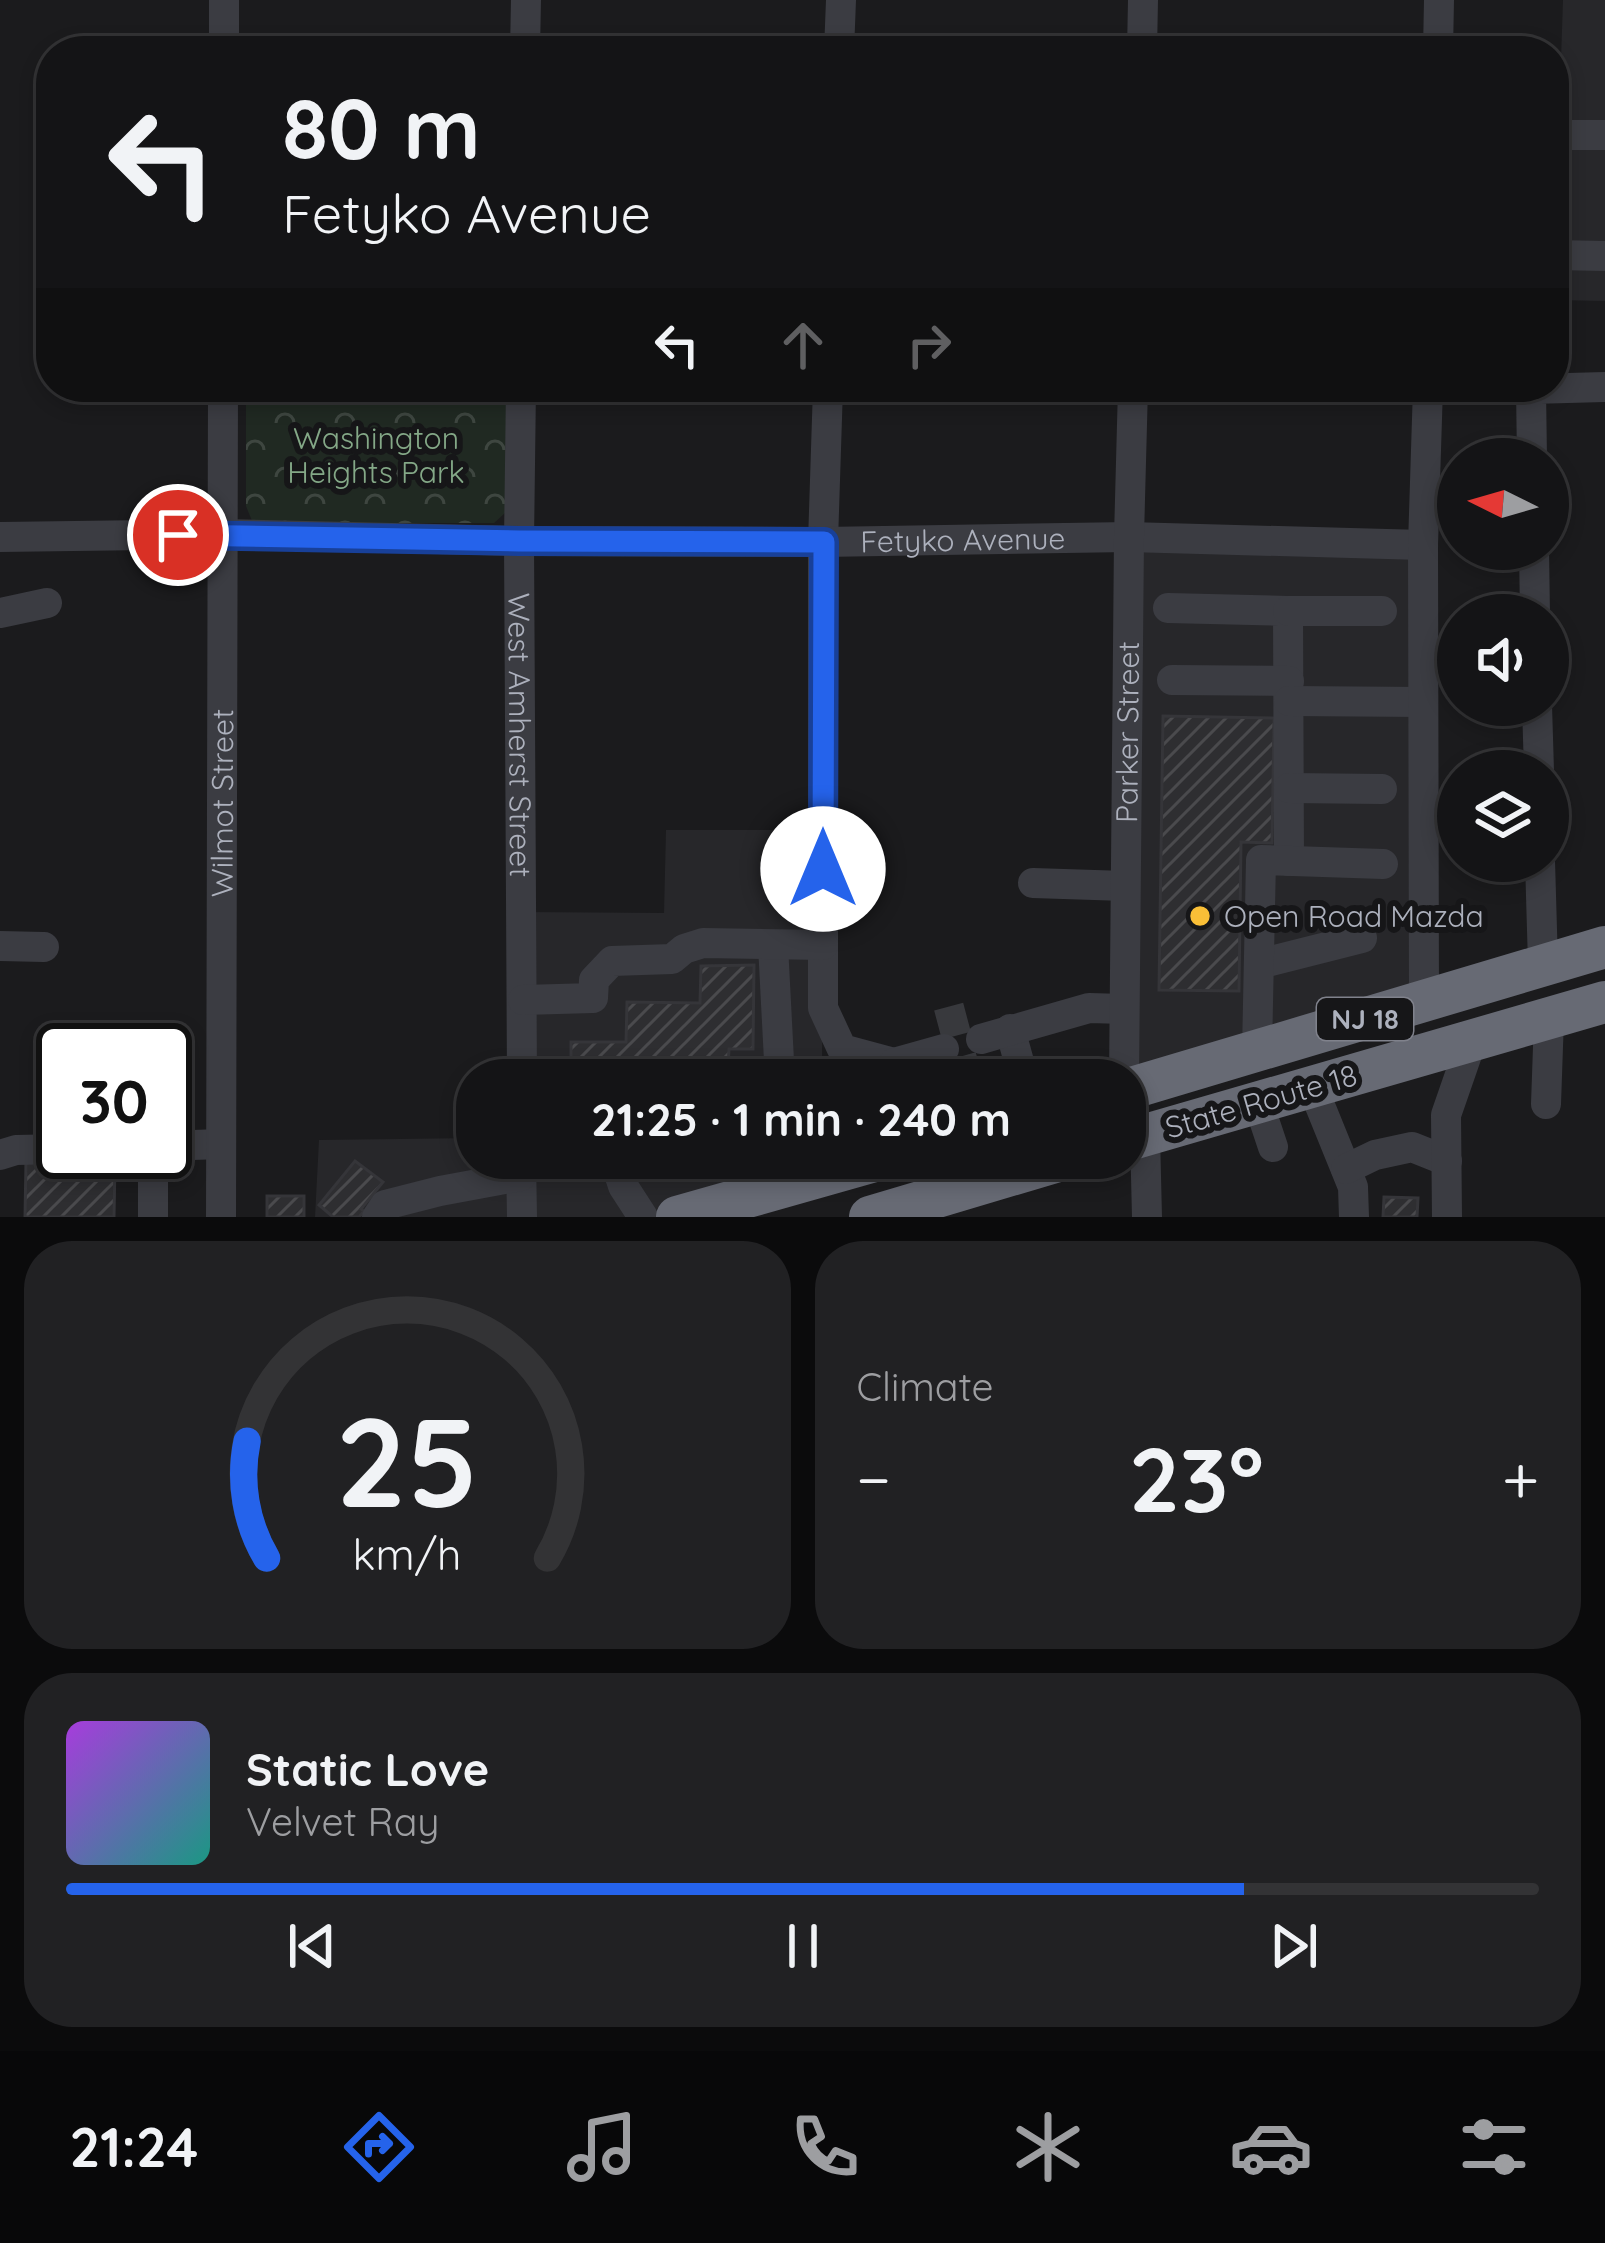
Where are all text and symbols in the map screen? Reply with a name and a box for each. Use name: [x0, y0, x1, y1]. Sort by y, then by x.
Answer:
text: 80 m: [282, 75, 481, 180]
icon: left: [84, 84, 240, 240]
text: Fetyko Avenue: [282, 179, 651, 247]
icon: left: [644, 312, 710, 378]
icon: ahead: [770, 312, 836, 378]
icon: right: [896, 312, 962, 378]
park label: Washington Heights Park: [287, 419, 465, 491]
north arrow: [1437, 438, 1569, 570]
map controls: [1437, 438, 1569, 882]
pin: [127, 484, 229, 586]
icon: arrive: [145, 502, 211, 568]
street label: Fetyko Avenue: [860, 519, 1066, 560]
street label: West Amherst Street: [500, 592, 540, 877]
button: sound: [1437, 594, 1569, 726]
street label: Parker Street: [1107, 641, 1147, 823]
street label: Wilmot Street: [203, 709, 241, 897]
button: layers: [1437, 750, 1569, 882]
position arrow: [760, 806, 886, 932]
place label: Open Road Mazda: [1224, 897, 1484, 935]
marker: Open Road Mazda: [1187, 903, 1213, 929]
road number: NJ 18: [1317, 998, 1413, 1040]
speed limit sign: 30: [36, 1023, 192, 1179]
street label: State Route 18: [1161, 1055, 1361, 1147]
text: 21:25 · 1 min · 240 m: [591, 1091, 1011, 1147]
text: Climate: [857, 1362, 994, 1411]
text: 25: [336, 1382, 479, 1538]
text: 23°: [1129, 1422, 1264, 1535]
text: −: [857, 1437, 891, 1520]
text: +: [1502, 1437, 1539, 1520]
text: km/h: [353, 1527, 462, 1581]
text: Static Love: [246, 1741, 489, 1797]
text: Velvet Ray: [246, 1797, 439, 1846]
icon: previous: [279, 1913, 345, 1979]
icon: pause: [770, 1913, 836, 1979]
icon: next: [1261, 1913, 1327, 1979]
icon: directions: [337, 2105, 421, 2189]
icon: music: [560, 2105, 644, 2189]
icon: phone: [783, 2105, 867, 2189]
icon: climate: [1006, 2105, 1090, 2189]
icon: car: [1229, 2105, 1313, 2189]
icon: filters: [1452, 2105, 1536, 2189]
text: 21:24: [69, 2113, 198, 2181]

